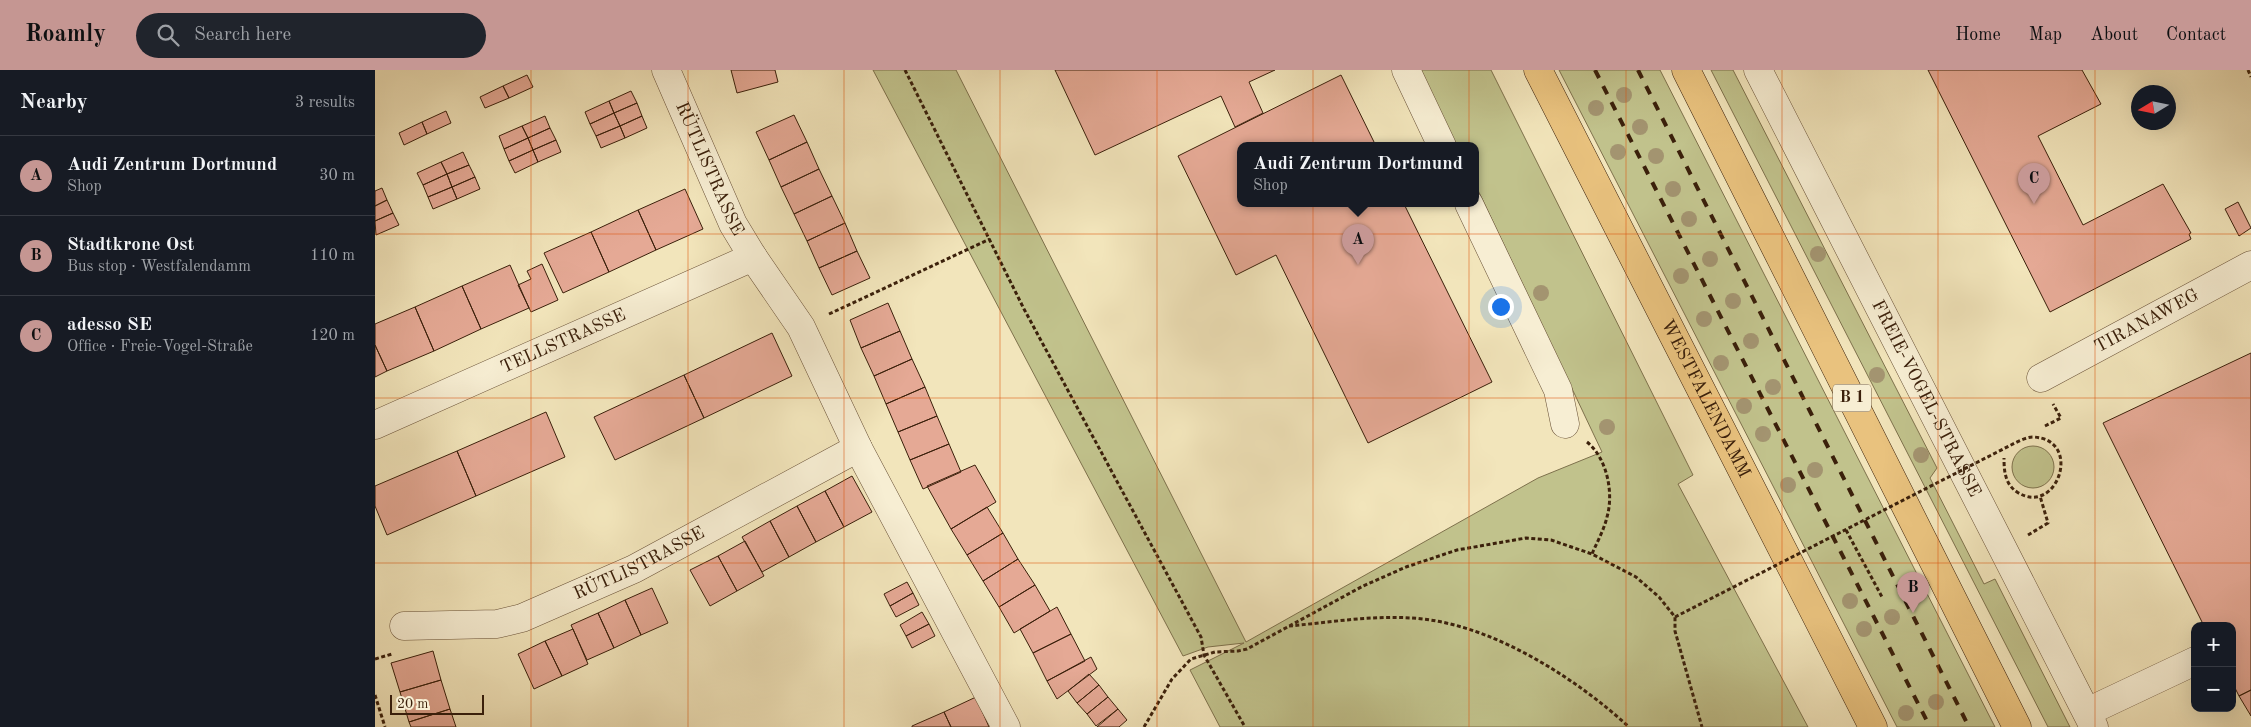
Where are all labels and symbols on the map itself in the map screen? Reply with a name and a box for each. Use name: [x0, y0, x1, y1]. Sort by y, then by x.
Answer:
north arrow: [2131, 85, 2176, 130]
street label: RÜTLISTRASSE: [672, 100, 747, 239]
pin: C: [2018, 163, 2050, 204]
pin: A: [1342, 224, 1374, 265]
street label: TIRANAWEG: [2092, 286, 2202, 356]
your location: [1488, 294, 1514, 320]
street label: FREIE-VOGEL-STRASSE: [1868, 297, 1984, 500]
street label: TELLSTRASSE: [498, 306, 629, 377]
street label: WESTFALENDAMM: [1658, 317, 1753, 481]
road number: B 1: [1833, 384, 1871, 412]
street label: RÜTLISTRASSE: [571, 524, 708, 603]
pin: B: [1897, 572, 1929, 613]
scale bar: [390, 692, 484, 715]

